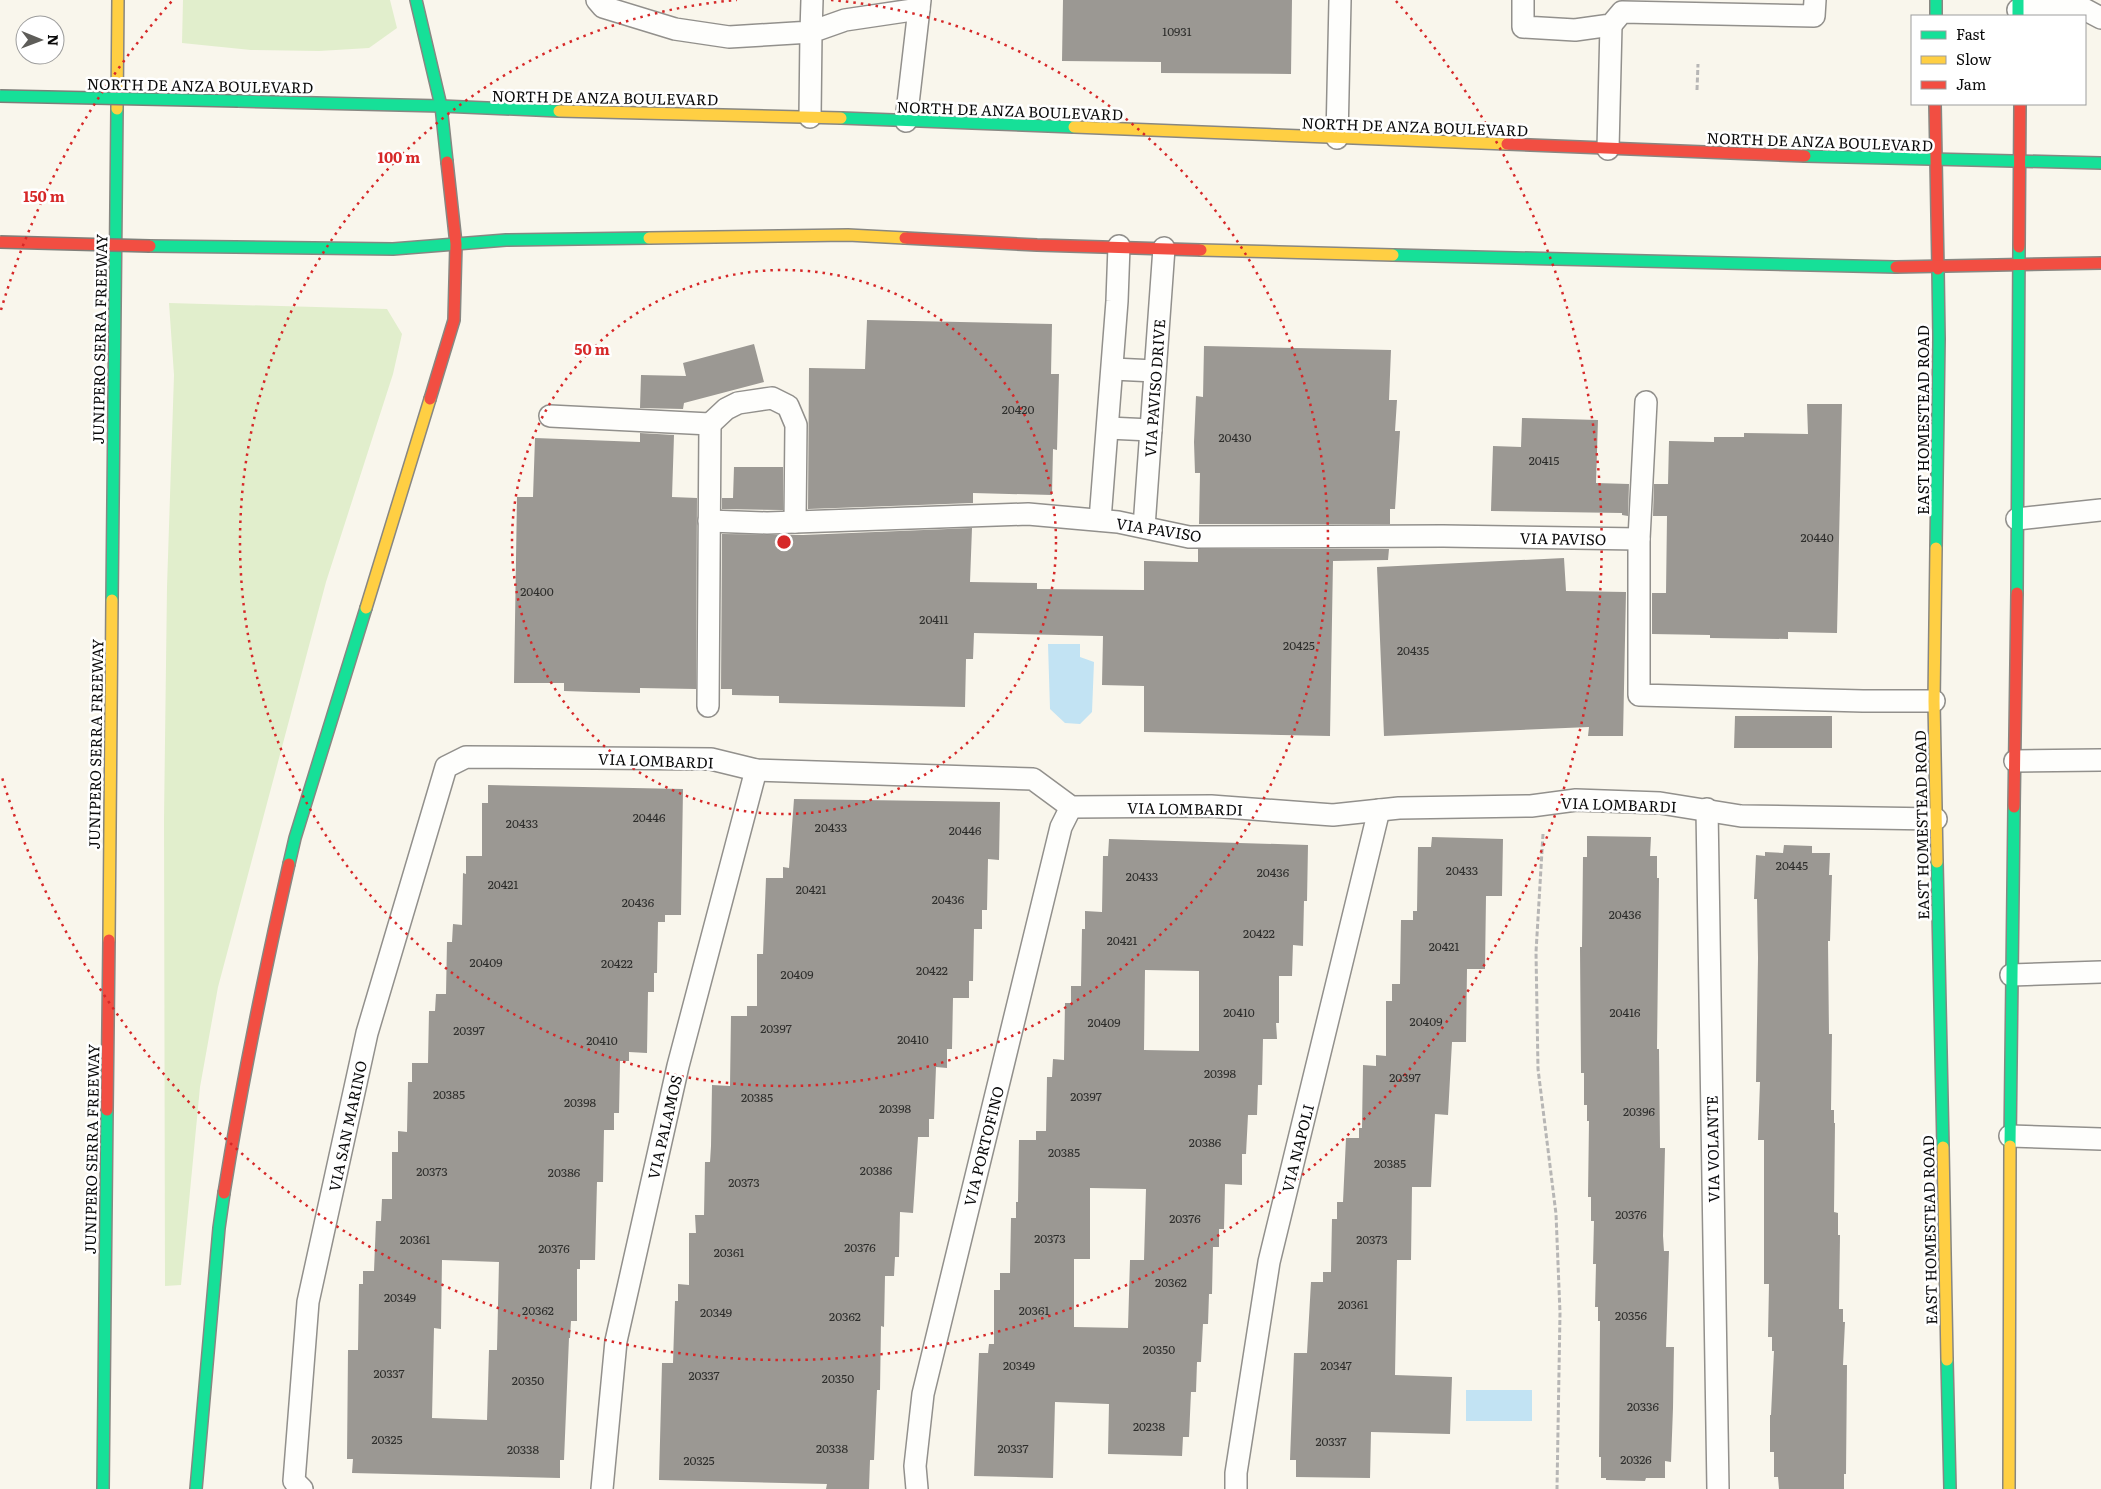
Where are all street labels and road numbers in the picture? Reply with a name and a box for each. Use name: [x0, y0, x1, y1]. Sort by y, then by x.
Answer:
street label: NORTH DE ANZA BOULEVARD: [87, 72, 313, 98]
street label: NORTH DE ANZA BOULEVARD: [492, 84, 718, 110]
street label: NORTH DE ANZA BOULEVARD: [896, 95, 1124, 125]
street label: NORTH DE ANZA BOULEVARD: [1301, 111, 1529, 141]
street label: NORTH DE ANZA BOULEVARD: [1706, 126, 1934, 156]
street label: JUNIPERO SERRA FREEWAY: [86, 233, 112, 445]
street label: VIA PAVISO DRIVE: [1138, 318, 1170, 458]
street label: EAST HOMESTEAD ROAD: [1911, 325, 1934, 515]
street label: VIA PAVISO: [1115, 511, 1203, 547]
street label: VIA PAVISO: [1520, 526, 1606, 550]
street label: JUNIPERO SERRA FREEWAY: [82, 638, 108, 850]
street label: EAST HOMESTEAD ROAD: [1908, 730, 1934, 920]
street label: VIA LOMBARDI: [598, 746, 714, 774]
street label: VIA LOMBARDI: [1561, 790, 1677, 818]
street label: VIA LOMBARDI: [1127, 795, 1243, 821]
street label: JUNIPERO SERRA FREEWAY: [78, 1043, 104, 1255]
street label: VIA SAN MARINO: [322, 1058, 372, 1194]
street label: VIA PALAMOS: [641, 1073, 687, 1181]
street label: VIA PORTOFINO: [957, 1084, 1009, 1208]
street label: VIA VOLANTE: [1700, 1095, 1724, 1203]
street label: VIA NAPOLI: [1275, 1101, 1319, 1195]
street label: EAST HOMESTEAD ROAD: [1916, 1135, 1942, 1325]

